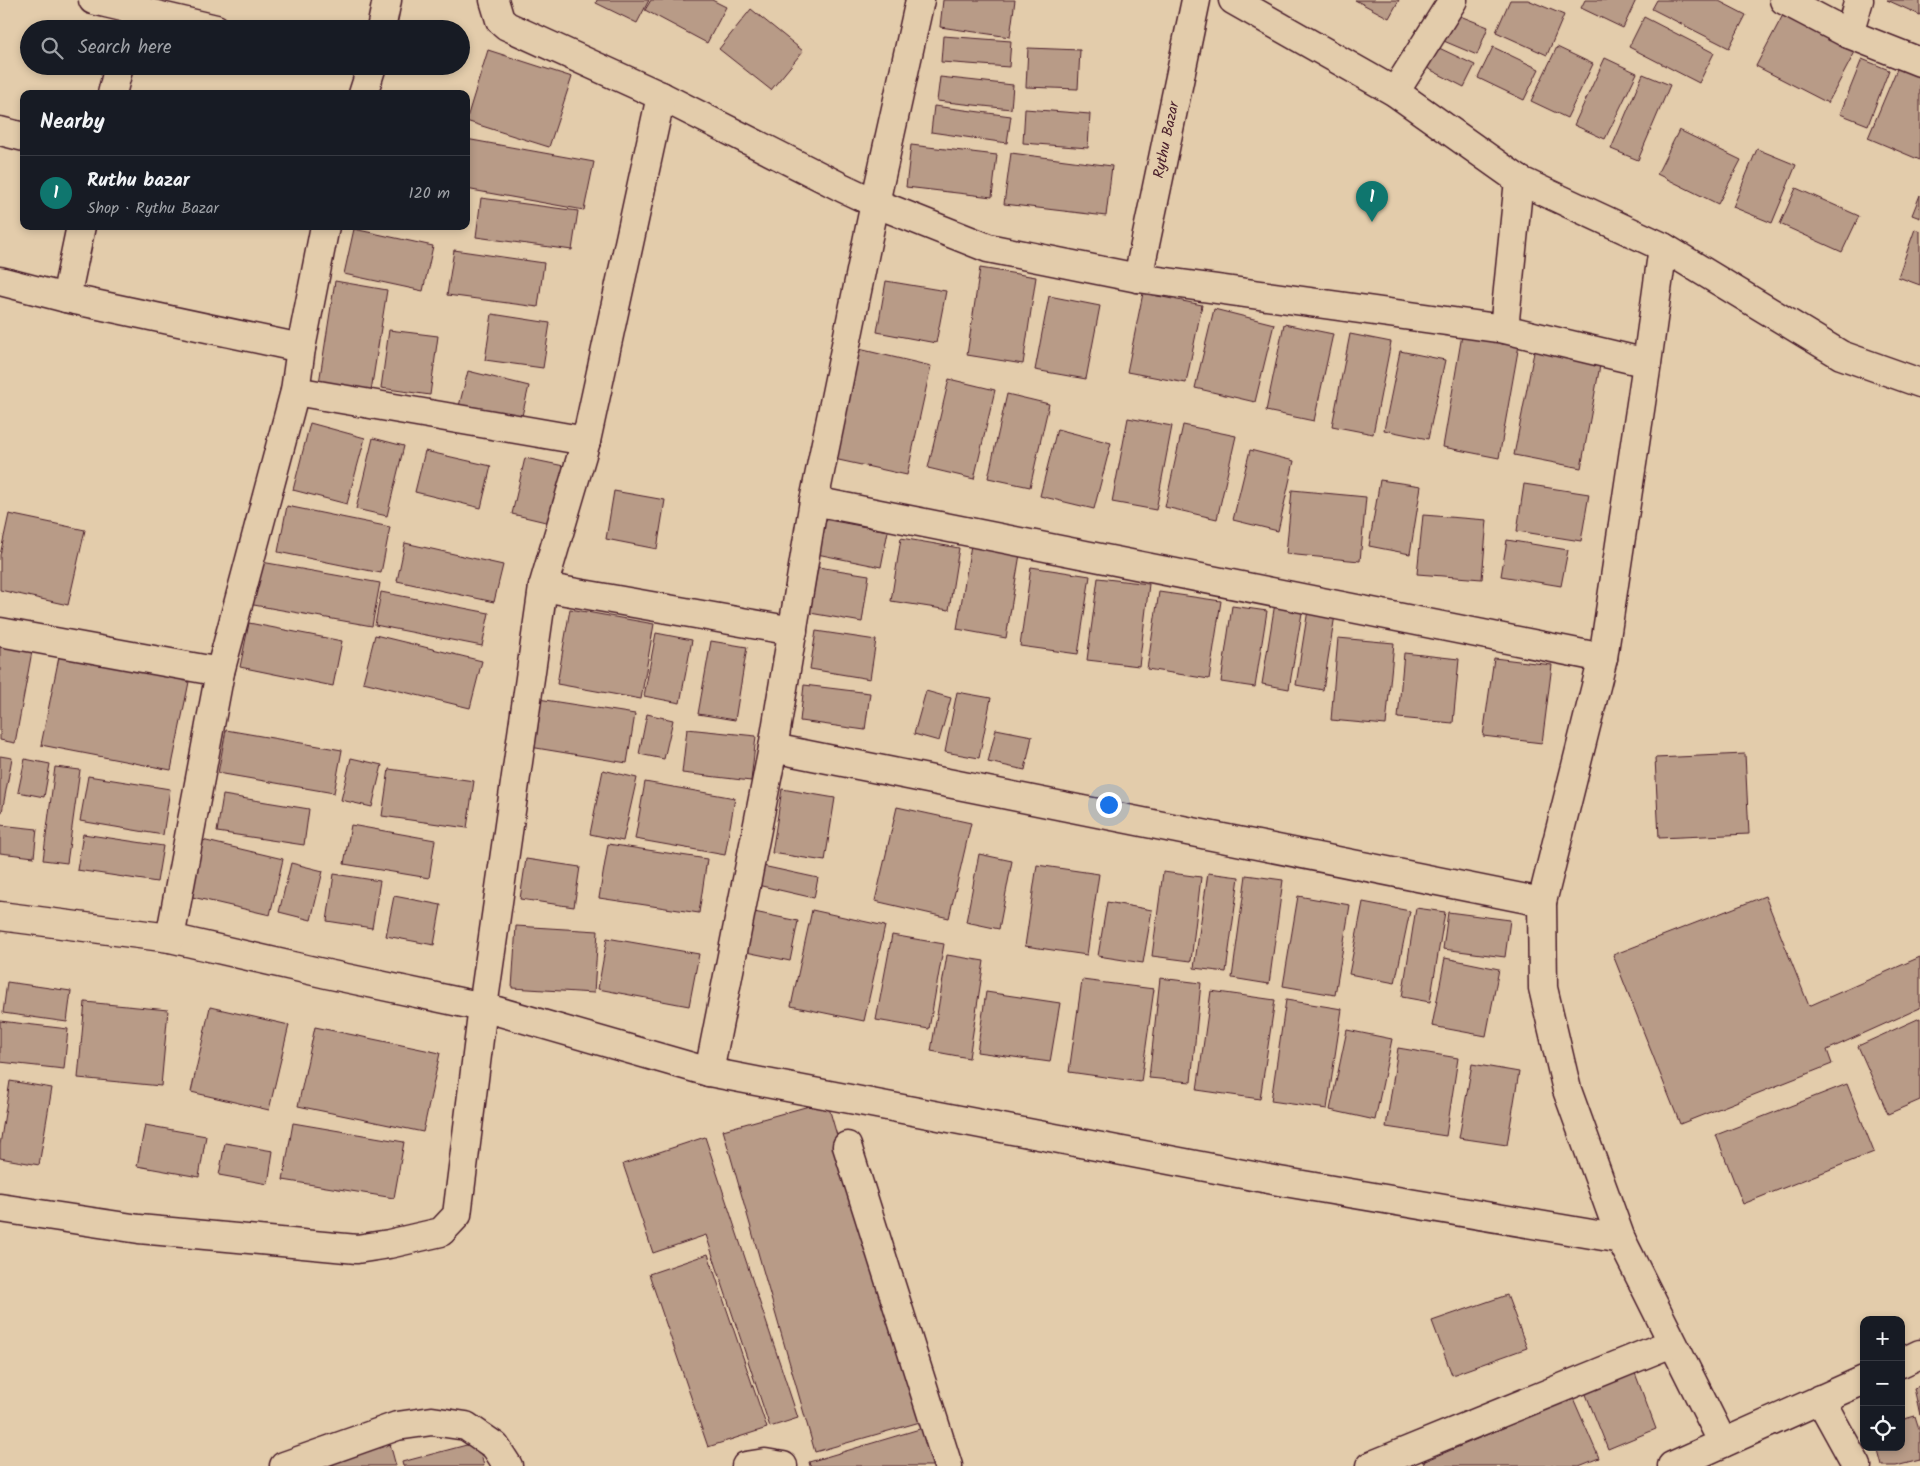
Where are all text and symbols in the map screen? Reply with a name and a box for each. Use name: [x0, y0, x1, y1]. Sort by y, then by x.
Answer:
search box: [20, 20, 470, 75]
text: Search here: [78, 33, 172, 63]
icon: search: [38, 34, 66, 62]
street label: Rythu Bazar: [1147, 98, 1187, 181]
text: Nearby: [40, 106, 105, 139]
text: Ruthu bazar: [87, 166, 190, 196]
text: 1: [54, 181, 58, 206]
text: 120 m: [409, 181, 450, 206]
pin: 1: [1356, 181, 1388, 222]
text: Shop · Rythu Bazar: [87, 196, 219, 221]
your location: [1096, 792, 1122, 818]
map controls: [1860, 1316, 1905, 1451]
button: +: [1860, 1316, 1905, 1361]
button: −: [1860, 1361, 1905, 1406]
button: locate: [1860, 1406, 1905, 1451]

